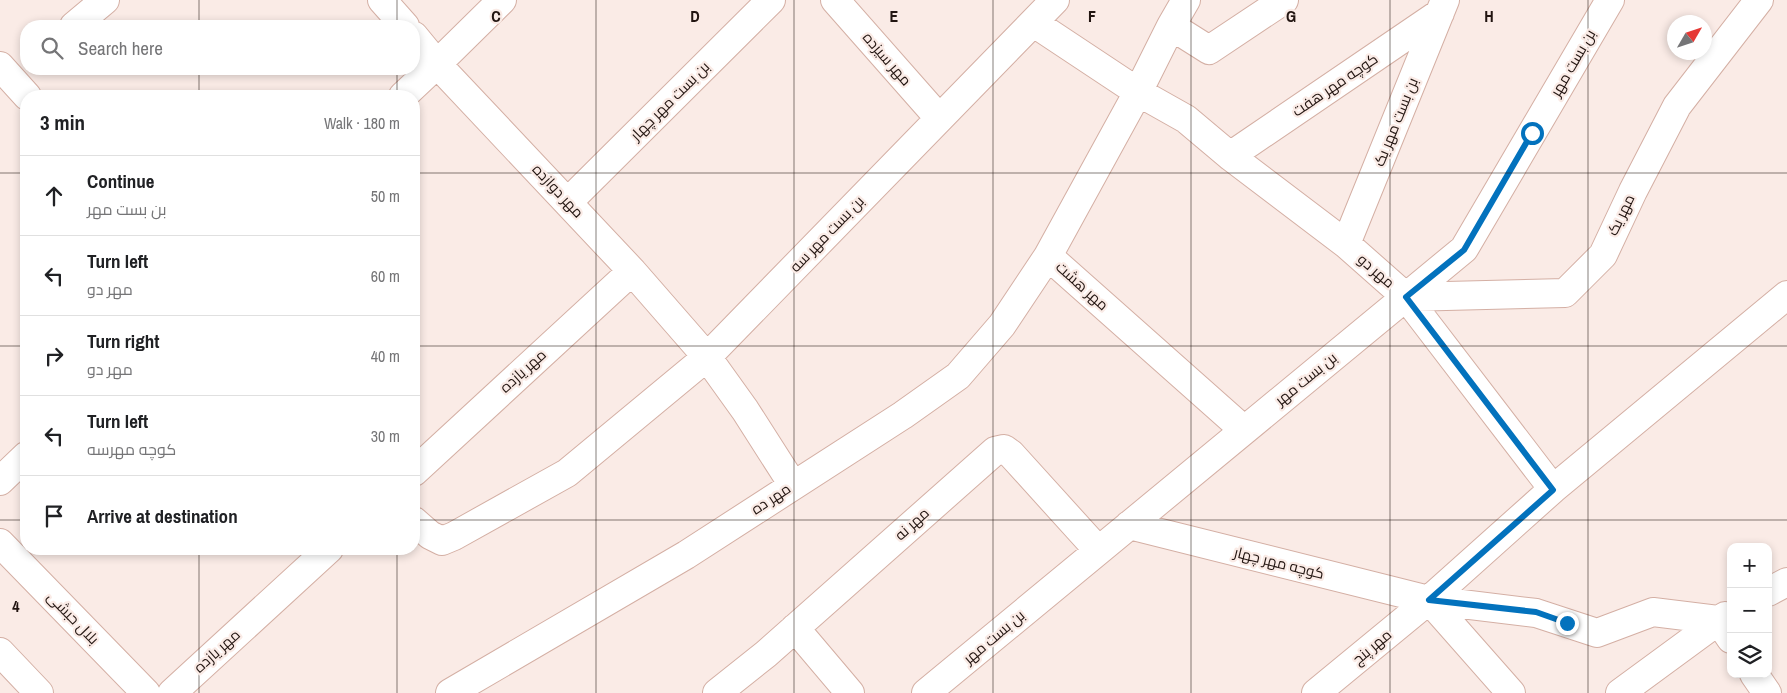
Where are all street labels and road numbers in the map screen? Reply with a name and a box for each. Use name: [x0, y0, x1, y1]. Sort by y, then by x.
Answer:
street label: بن بست مهر: [1544, 25, 1600, 101]
street label: مهر سیزده: [858, 27, 917, 90]
street label: کوچه مهر هفت: [1288, 48, 1382, 121]
street label: بن بست مهر چهار: [625, 56, 714, 146]
street label: بن بست مهر یک: [1368, 74, 1423, 169]
street label: مهر دوازده: [528, 159, 589, 222]
street label: بن بست مهر سه: [785, 191, 869, 277]
street label: مهر یک: [1602, 191, 1640, 239]
street label: مهر دو: [1353, 249, 1399, 293]
street label: مهر هشت: [1051, 256, 1113, 315]
street label: مهر یازده: [495, 344, 550, 397]
street label: بن بست مهر: [1269, 347, 1341, 411]
street label: مهر ده: [747, 478, 795, 519]
street label: مهر نه: [890, 502, 934, 545]
street label: کوچه مهر چهار: [1231, 541, 1327, 584]
street label: بلال حبشی: [43, 586, 104, 649]
street label: بن بست مهر: [958, 605, 1029, 669]
street label: مهر یازده: [189, 624, 244, 677]
street label: مهر پنج: [1348, 624, 1396, 670]

